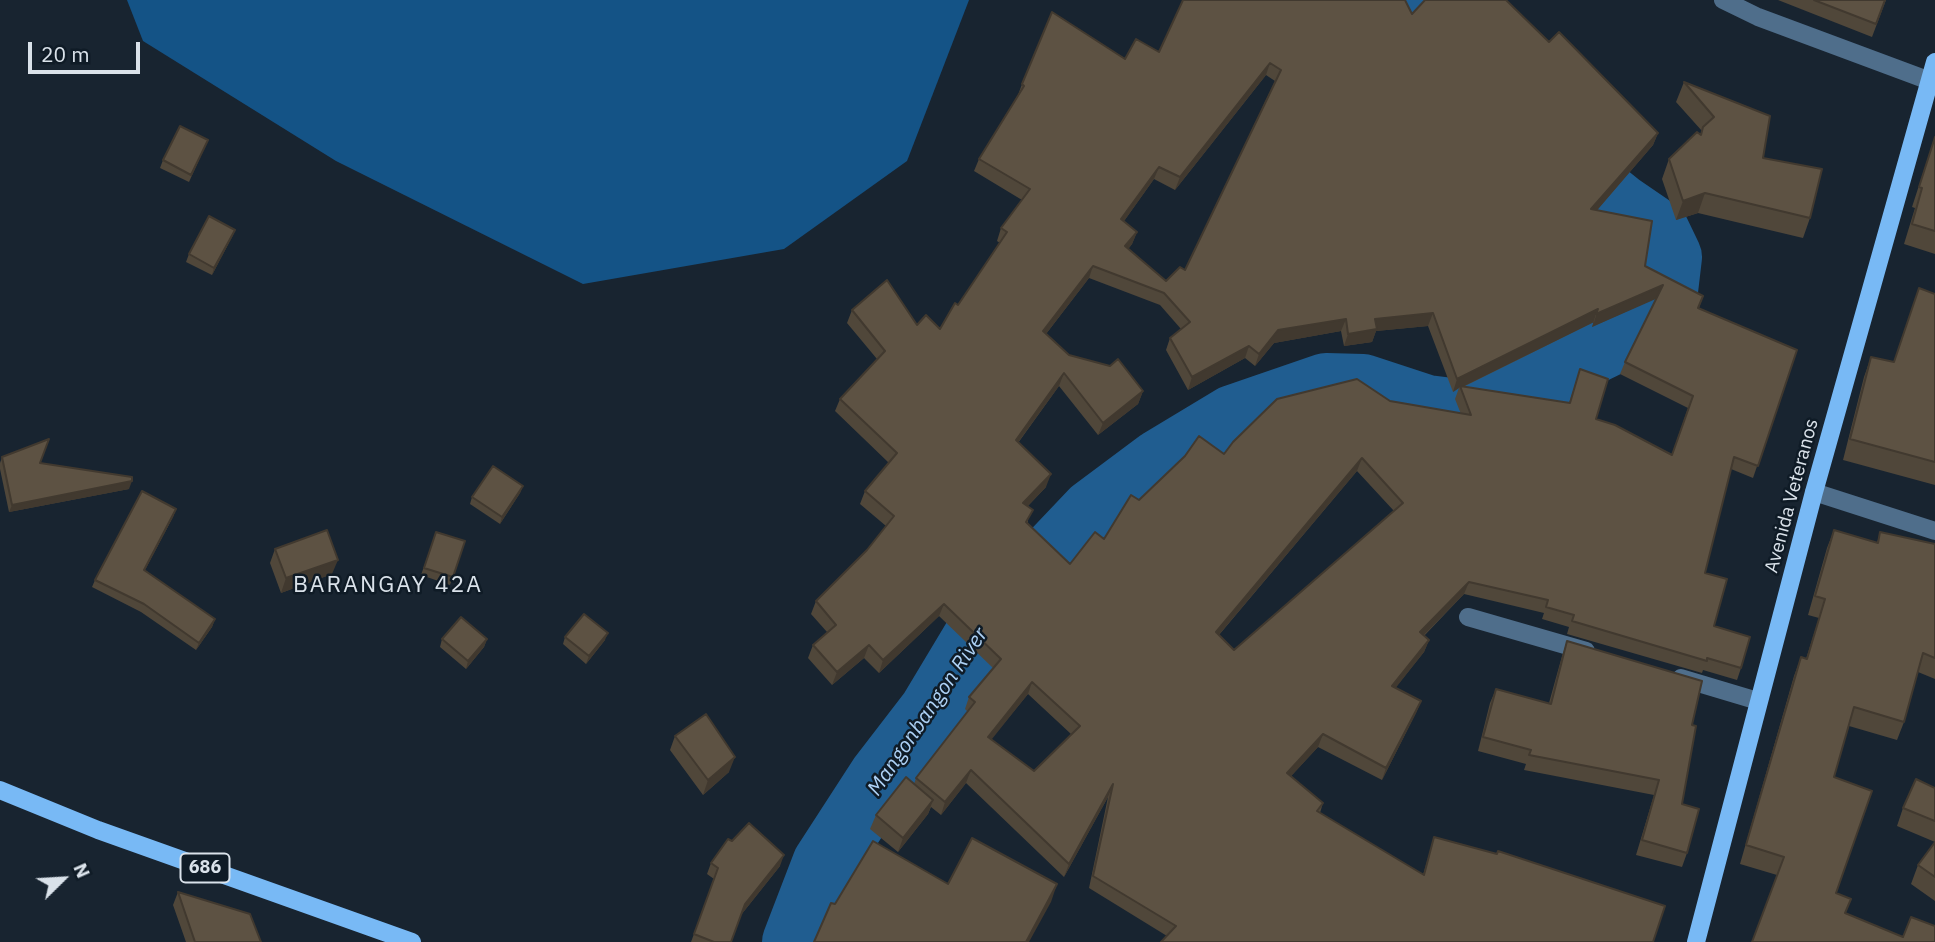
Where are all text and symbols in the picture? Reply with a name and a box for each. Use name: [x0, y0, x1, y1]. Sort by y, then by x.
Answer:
scale bar: [32, 28, 144, 72]
text: 20 m: [41, 40, 90, 68]
street label: Avenida Veteranos: [1760, 416, 1824, 576]
district label: BARANGAY 42A: [294, 571, 482, 599]
water label: Mangonbangon River: [863, 623, 993, 801]
north arrow: [28, 844, 98, 914]
road number: 686: [180, 854, 230, 882]
text: N: [68, 859, 96, 882]

